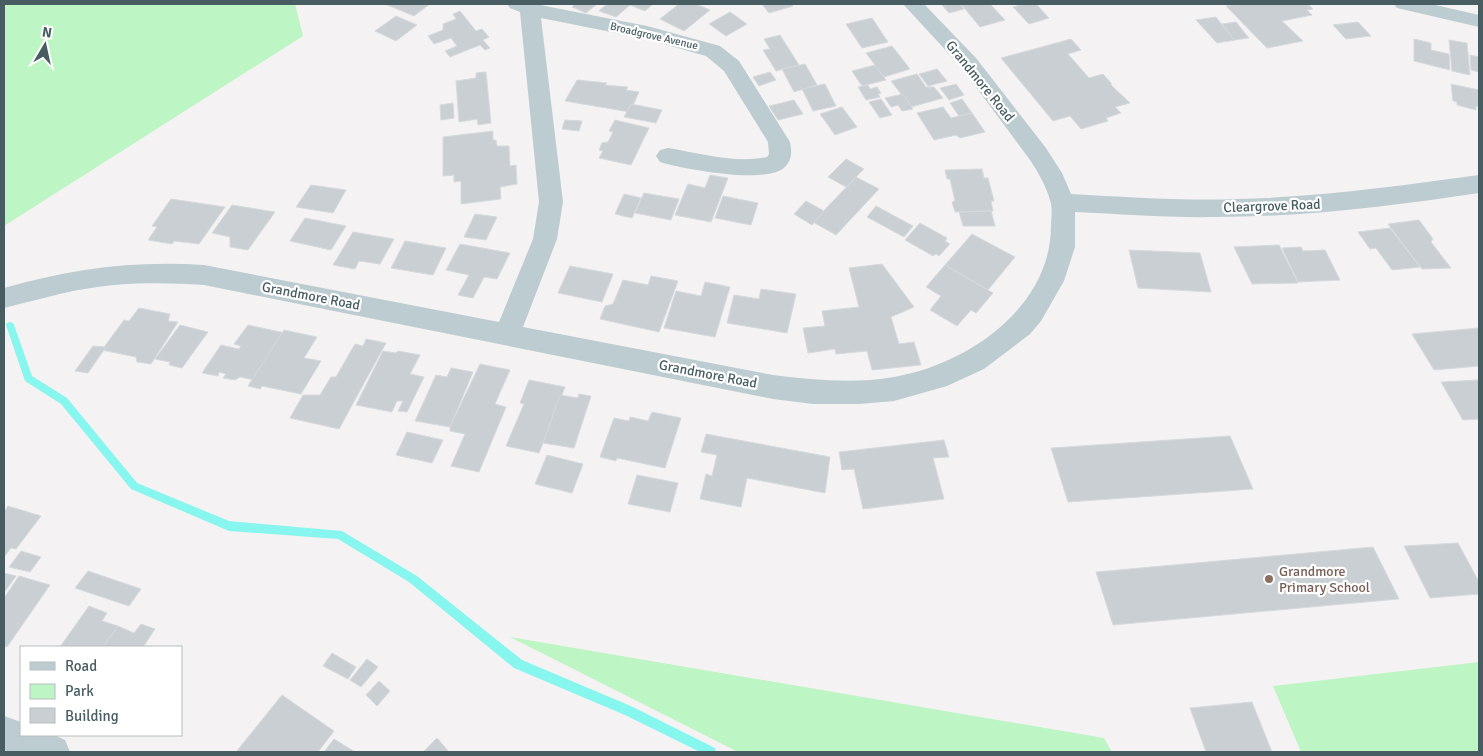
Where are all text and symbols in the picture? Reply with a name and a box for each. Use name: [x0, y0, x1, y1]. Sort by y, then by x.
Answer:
north arrow: [20, 20, 70, 70]
street label: Broadgrove Avenue: [609, 20, 699, 52]
text: N: [41, 23, 53, 42]
street label: Grandmore Road: [942, 37, 1018, 125]
street label: Cleargrove Road: [1223, 196, 1321, 216]
street label: Grandmore Road: [260, 278, 362, 314]
street label: Grandmore Road: [657, 356, 759, 392]
place label: Grandmore Primary School: [1279, 563, 1370, 596]
marker: Grandmore Primary School: [1263, 573, 1275, 585]
legend: [20, 646, 182, 736]
text: Road: [65, 657, 97, 675]
text: Park: [65, 682, 94, 700]
text: Building: [65, 707, 119, 725]

